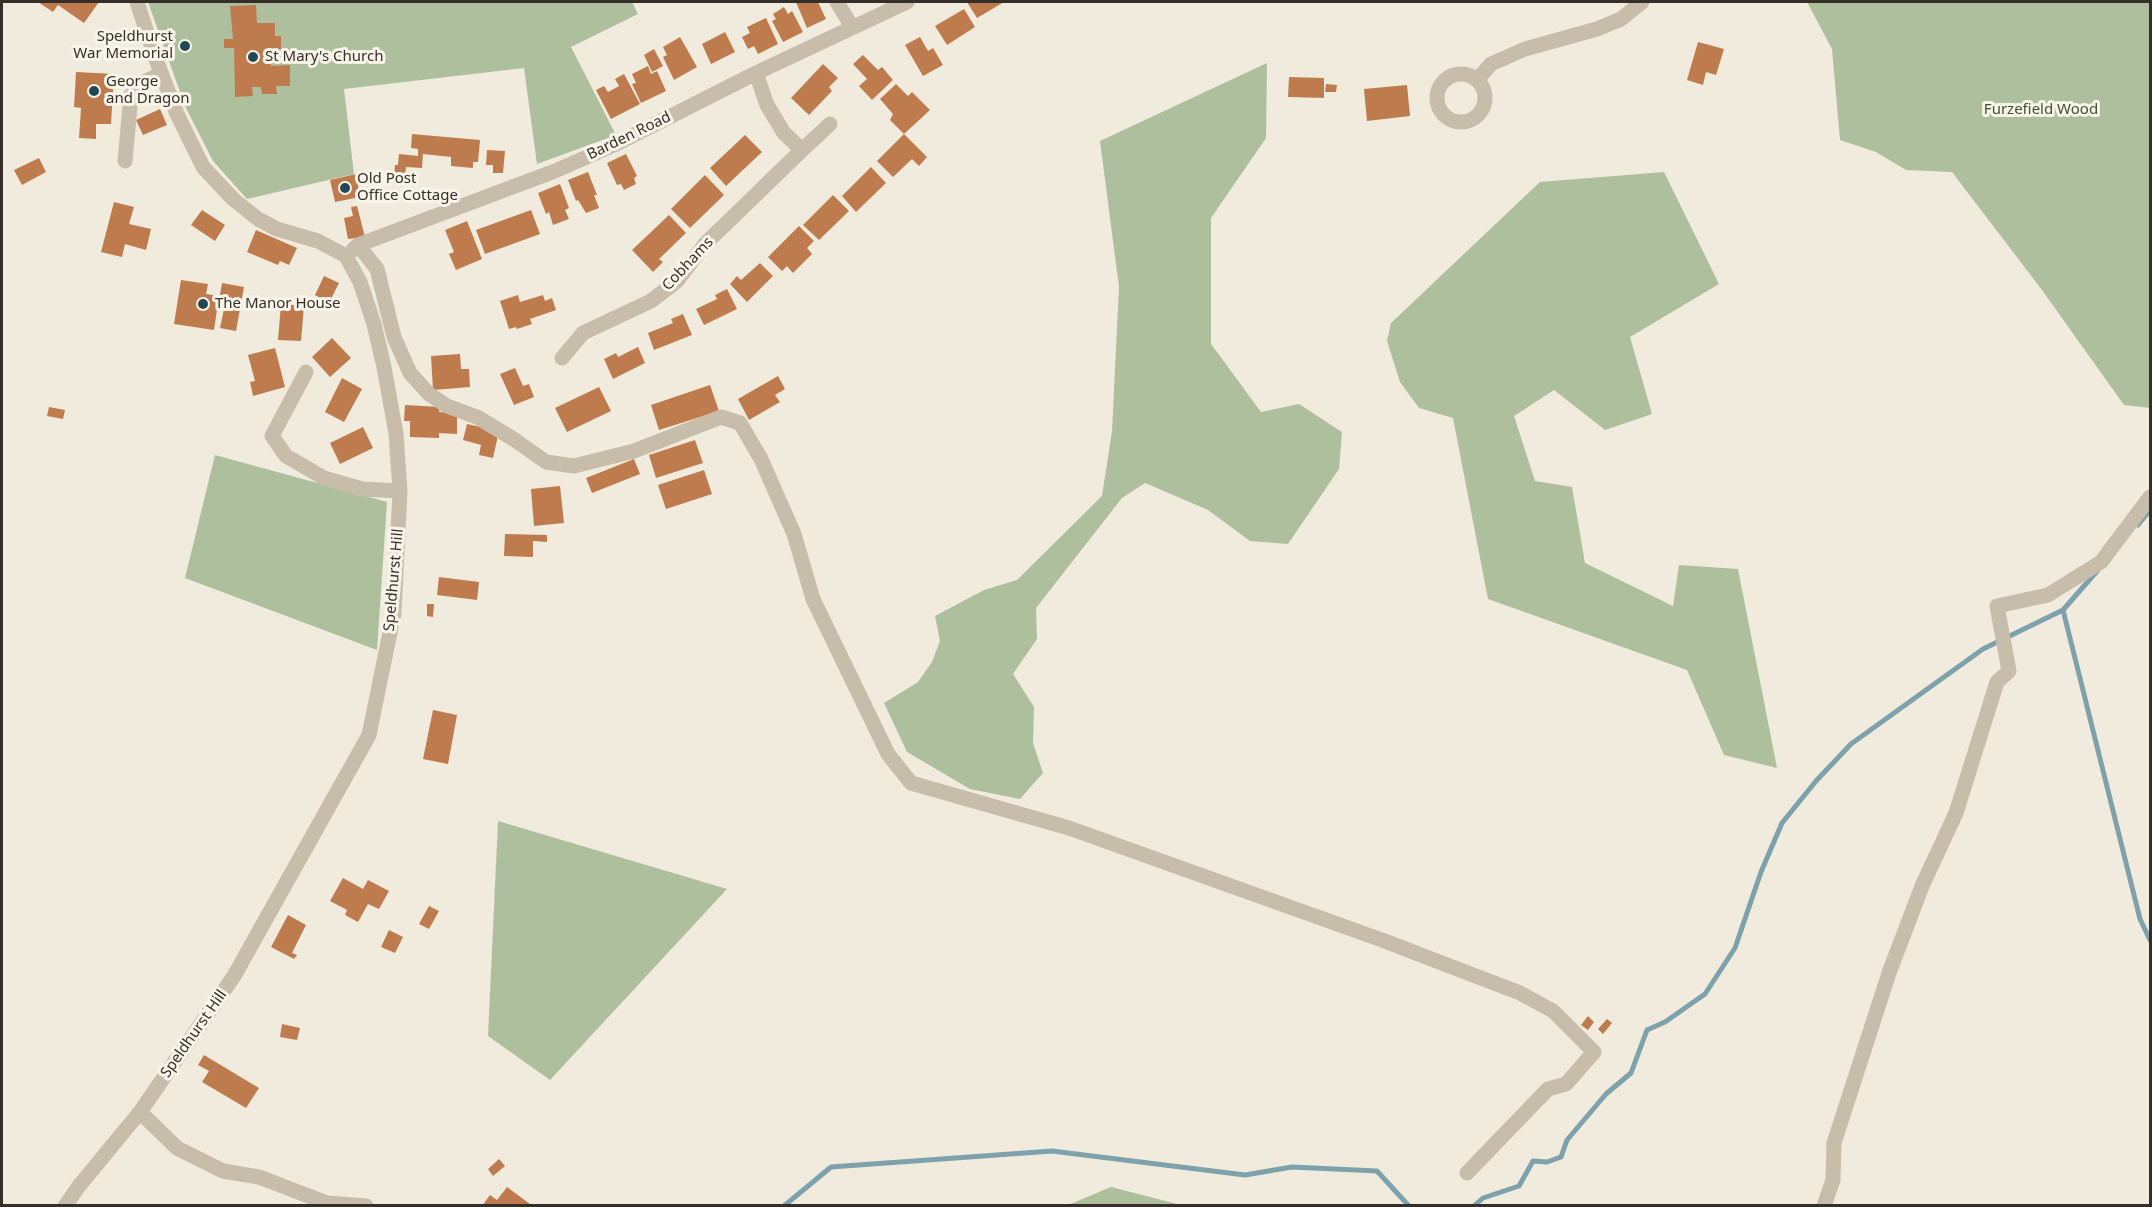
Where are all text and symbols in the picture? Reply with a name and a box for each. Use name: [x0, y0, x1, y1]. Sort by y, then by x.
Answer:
place label: Speldhurst War Memorial: [73, 28, 173, 63]
marker: Speldhurst War Memorial: [178, 39, 192, 53]
place label: St Mary's Church: [265, 48, 383, 66]
marker: St Mary's Church: [246, 50, 260, 64]
place label: George and Dragon: [106, 73, 190, 108]
marker: George and Dragon: [87, 84, 101, 98]
park label: Furzefield Wood: [1984, 101, 2098, 119]
street label: Barden Road: [584, 108, 674, 164]
place label: Old Post Office Cottage: [357, 170, 458, 205]
marker: Old Post Office Cottage: [338, 181, 352, 195]
street label: Cobhams: [659, 233, 717, 295]
place label: The Manor House: [215, 295, 341, 313]
marker: The Manor House: [196, 297, 210, 311]
street label: Speldhurst Hill: [381, 528, 407, 632]
street label: Speldhurst Hill: [157, 987, 231, 1081]

